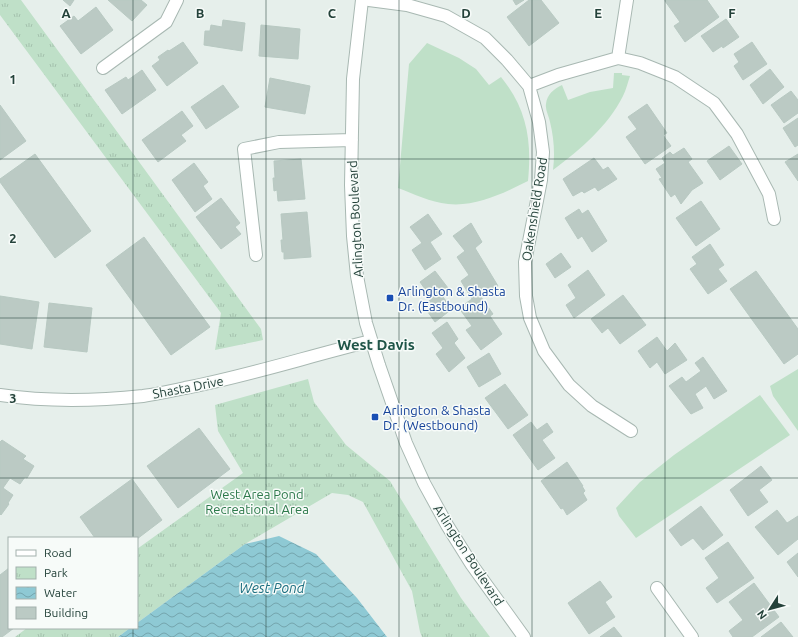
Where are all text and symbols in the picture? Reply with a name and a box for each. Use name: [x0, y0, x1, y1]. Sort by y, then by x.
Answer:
text: A: [61, 6, 71, 20]
text: B: [196, 6, 205, 20]
text: C: [328, 6, 337, 20]
text: D: [461, 6, 471, 20]
text: E: [594, 6, 602, 20]
text: F: [728, 6, 736, 20]
text: 1: [9, 72, 17, 86]
street label: Oakenshield Road: [519, 156, 549, 262]
street label: Arlington Boulevard: [345, 160, 365, 278]
text: 2: [9, 231, 17, 245]
place label: Arlington & Shasta Dr. (Eastbound): [398, 284, 506, 314]
marker: Arlington & Shasta Dr. (Eastbound): [385, 293, 395, 303]
district label: West Davis: [337, 336, 415, 353]
street label: Shasta Drive: [151, 373, 225, 401]
text: 3: [9, 391, 17, 405]
place label: Arlington & Shasta Dr. (Westbound): [383, 403, 491, 433]
marker: Arlington & Shasta Dr. (Westbound): [370, 412, 380, 422]
park label: West Area Pond Recreational Area: [205, 487, 309, 516]
street label: Arlington Boulevard: [431, 502, 507, 608]
legend: [8, 537, 138, 629]
text: Road: [44, 546, 72, 559]
text: Park: [44, 566, 68, 579]
water label: West Pond: [239, 580, 306, 596]
text: Water: [44, 586, 77, 599]
north arrow: [750, 589, 790, 629]
text: Building: [44, 606, 88, 619]
text: N: [755, 608, 769, 622]

